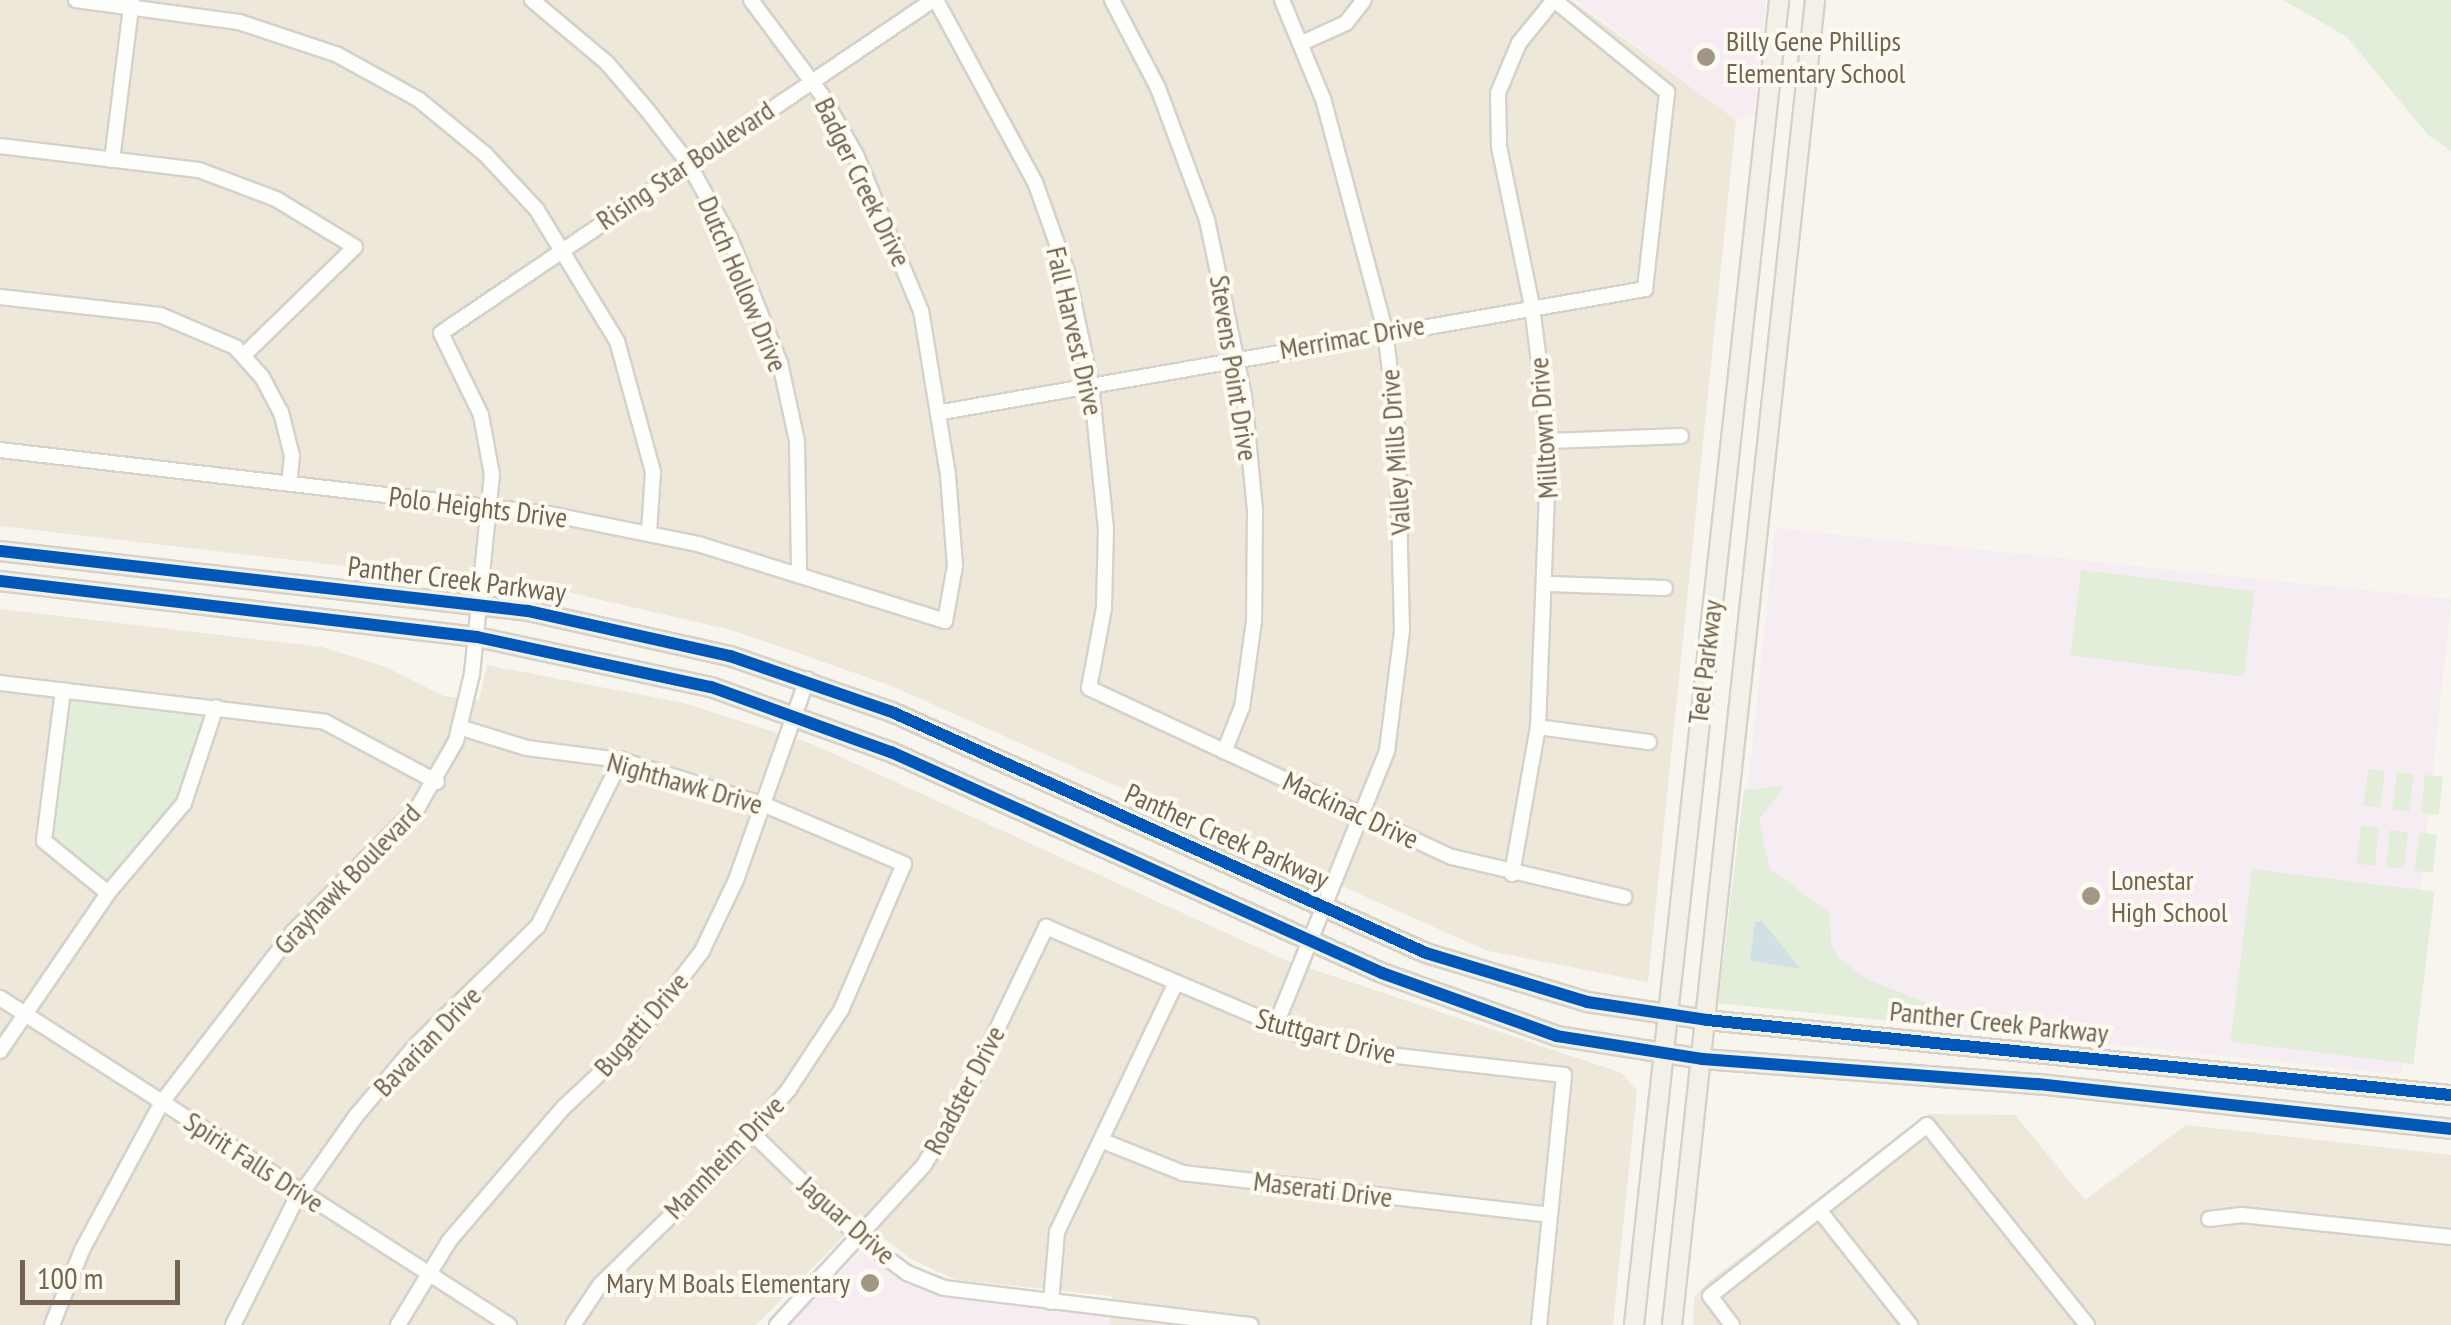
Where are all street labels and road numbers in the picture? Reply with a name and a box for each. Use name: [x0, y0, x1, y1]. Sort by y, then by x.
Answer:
street label: Badger Creek Drive: [807, 92, 919, 272]
street label: Rising Star Boulevard: [590, 93, 780, 237]
street label: Dutch Hollow Drive: [691, 191, 795, 377]
street label: Fall Harvest Drive: [1039, 243, 1111, 419]
street label: Stevens Point Drive: [1203, 273, 1265, 463]
street label: Merrimac Drive: [1277, 308, 1427, 366]
street label: Milltown Drive: [1521, 356, 1565, 500]
street label: Valley Mills Drive: [1372, 368, 1418, 536]
street label: Polo Heights Drive: [387, 479, 569, 535]
street label: Panther Creek Parkway: [346, 549, 568, 609]
street label: Teel Parkway: [1681, 598, 1729, 726]
street label: Nighthawk Drive: [603, 745, 767, 821]
street label: Mackinac Drive: [1278, 764, 1424, 856]
street label: Panther Creek Parkway: [1120, 776, 1334, 896]
street label: Grayhawk Boulevard: [267, 797, 427, 961]
street label: Bugatti Drive: [587, 965, 695, 1083]
street label: Bavarian Drive: [366, 979, 488, 1103]
street label: Panther Creek Parkway: [1888, 994, 2110, 1050]
street label: Stuttgart Drive: [1253, 1001, 1399, 1071]
street label: Roadster Drive: [916, 1020, 1012, 1160]
street label: Mannheim Drive: [657, 1088, 791, 1226]
street label: Spirit Falls Drive: [178, 1104, 330, 1220]
street label: Maserati Drive: [1252, 1164, 1394, 1214]
street label: Jaguar Drive: [791, 1169, 903, 1271]

